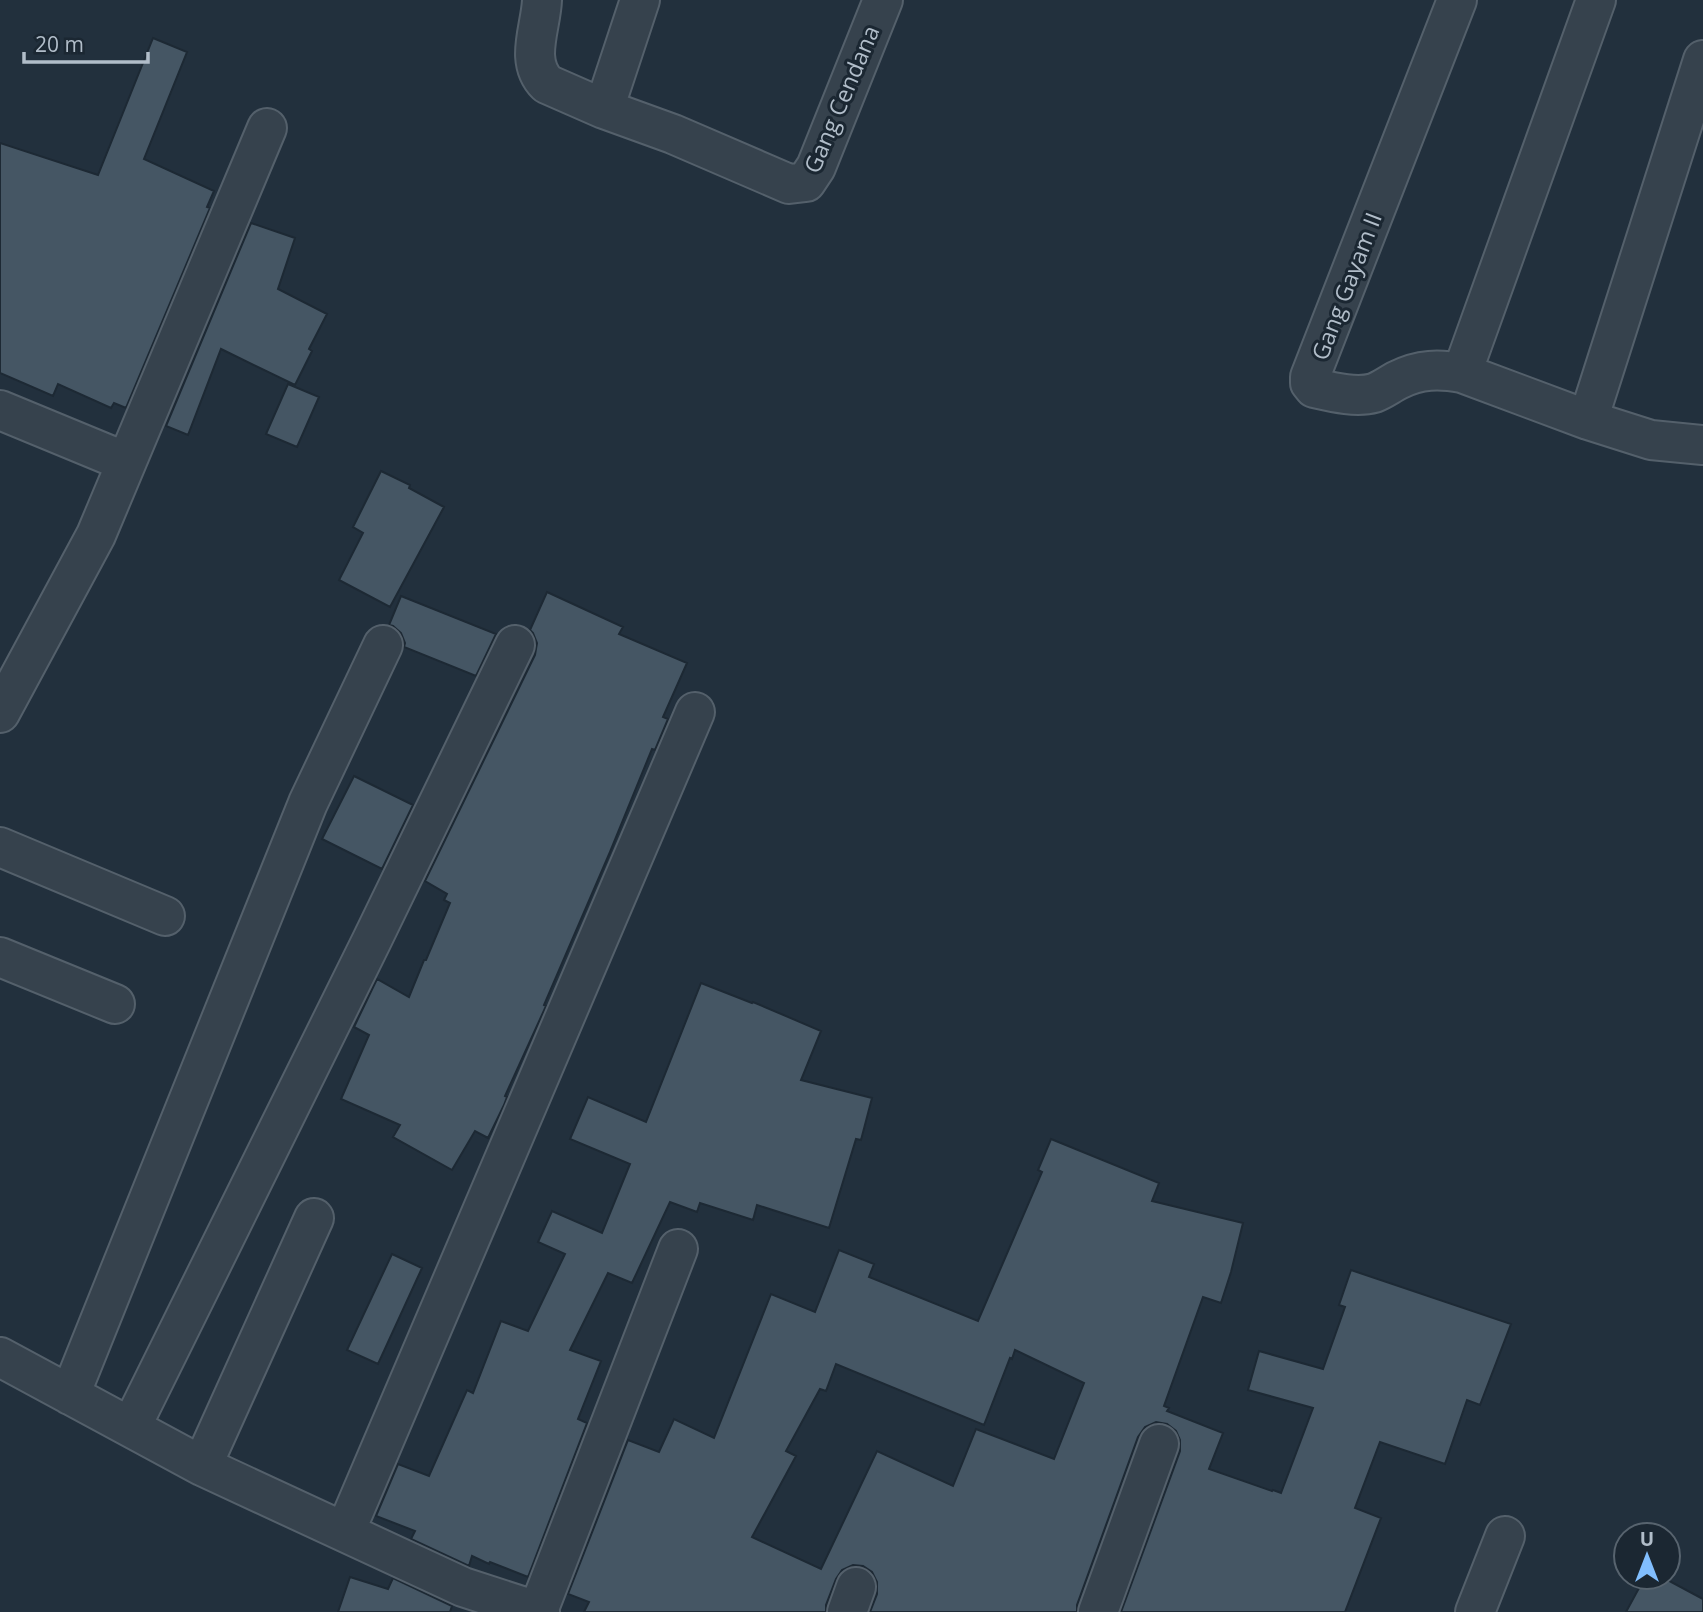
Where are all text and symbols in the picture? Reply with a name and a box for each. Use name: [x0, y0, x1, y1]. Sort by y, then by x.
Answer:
street label: Gang Cendana: [796, 20, 886, 178]
scale bar: [24, 21, 149, 65]
text: 20 m: [35, 30, 84, 58]
street label: Gang Gayam II: [1303, 207, 1389, 365]
north arrow: [1612, 1521, 1682, 1591]
text: U: [1640, 1526, 1654, 1552]

